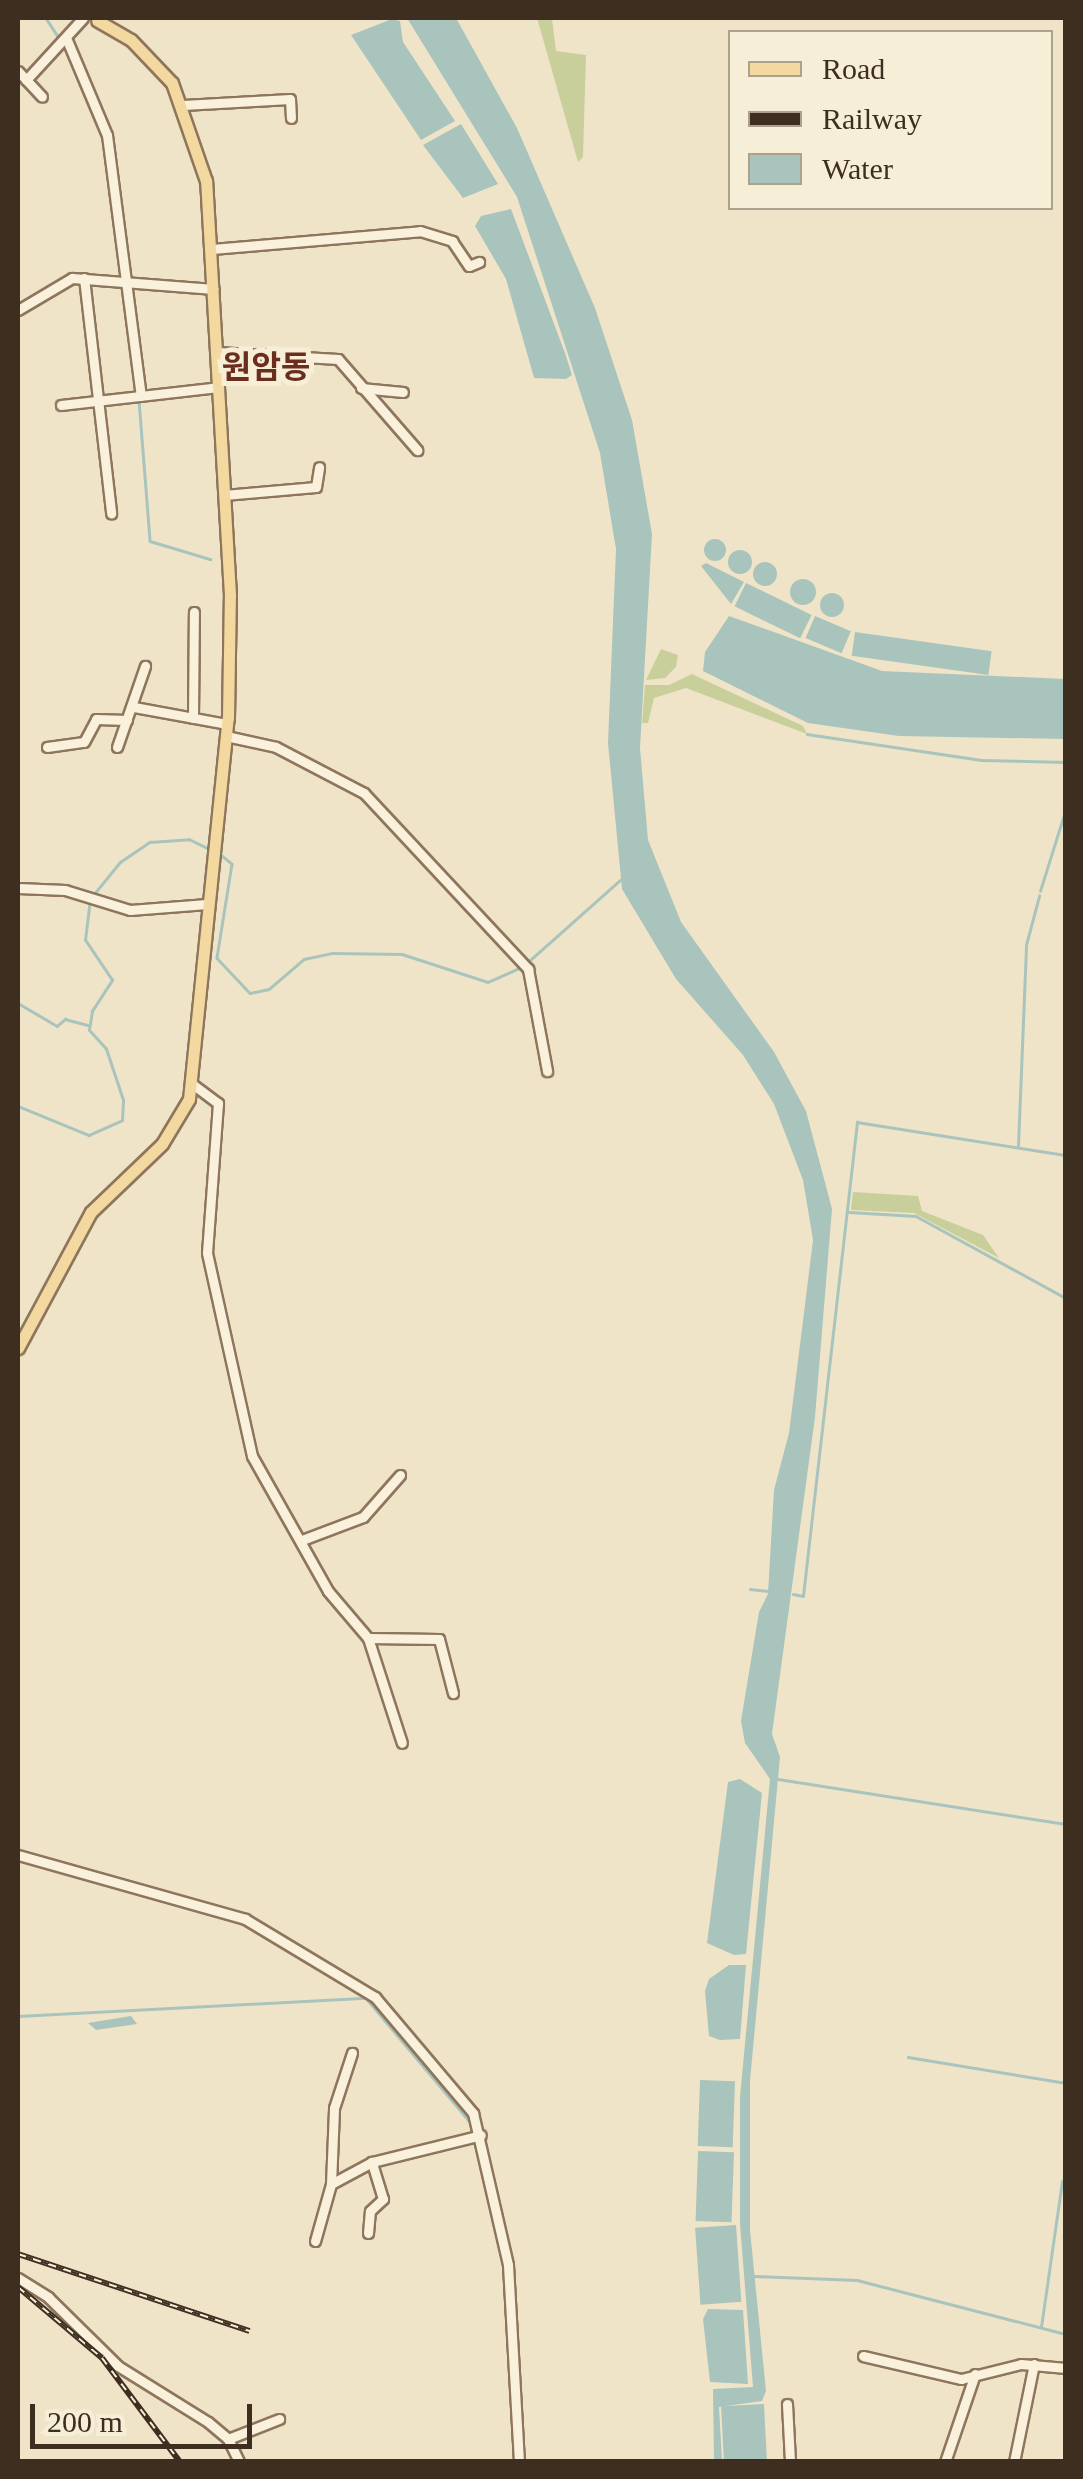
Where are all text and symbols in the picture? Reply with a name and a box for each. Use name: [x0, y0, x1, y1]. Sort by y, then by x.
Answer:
legend: [728, 30, 1053, 210]
text: Road: [822, 52, 885, 85]
text: Railway: [822, 102, 922, 135]
text: Water: [822, 152, 893, 185]
district label: 원암동: [222, 348, 310, 386]
scale bar: [35, 2384, 258, 2446]
text: 200 m: [47, 2405, 123, 2438]

